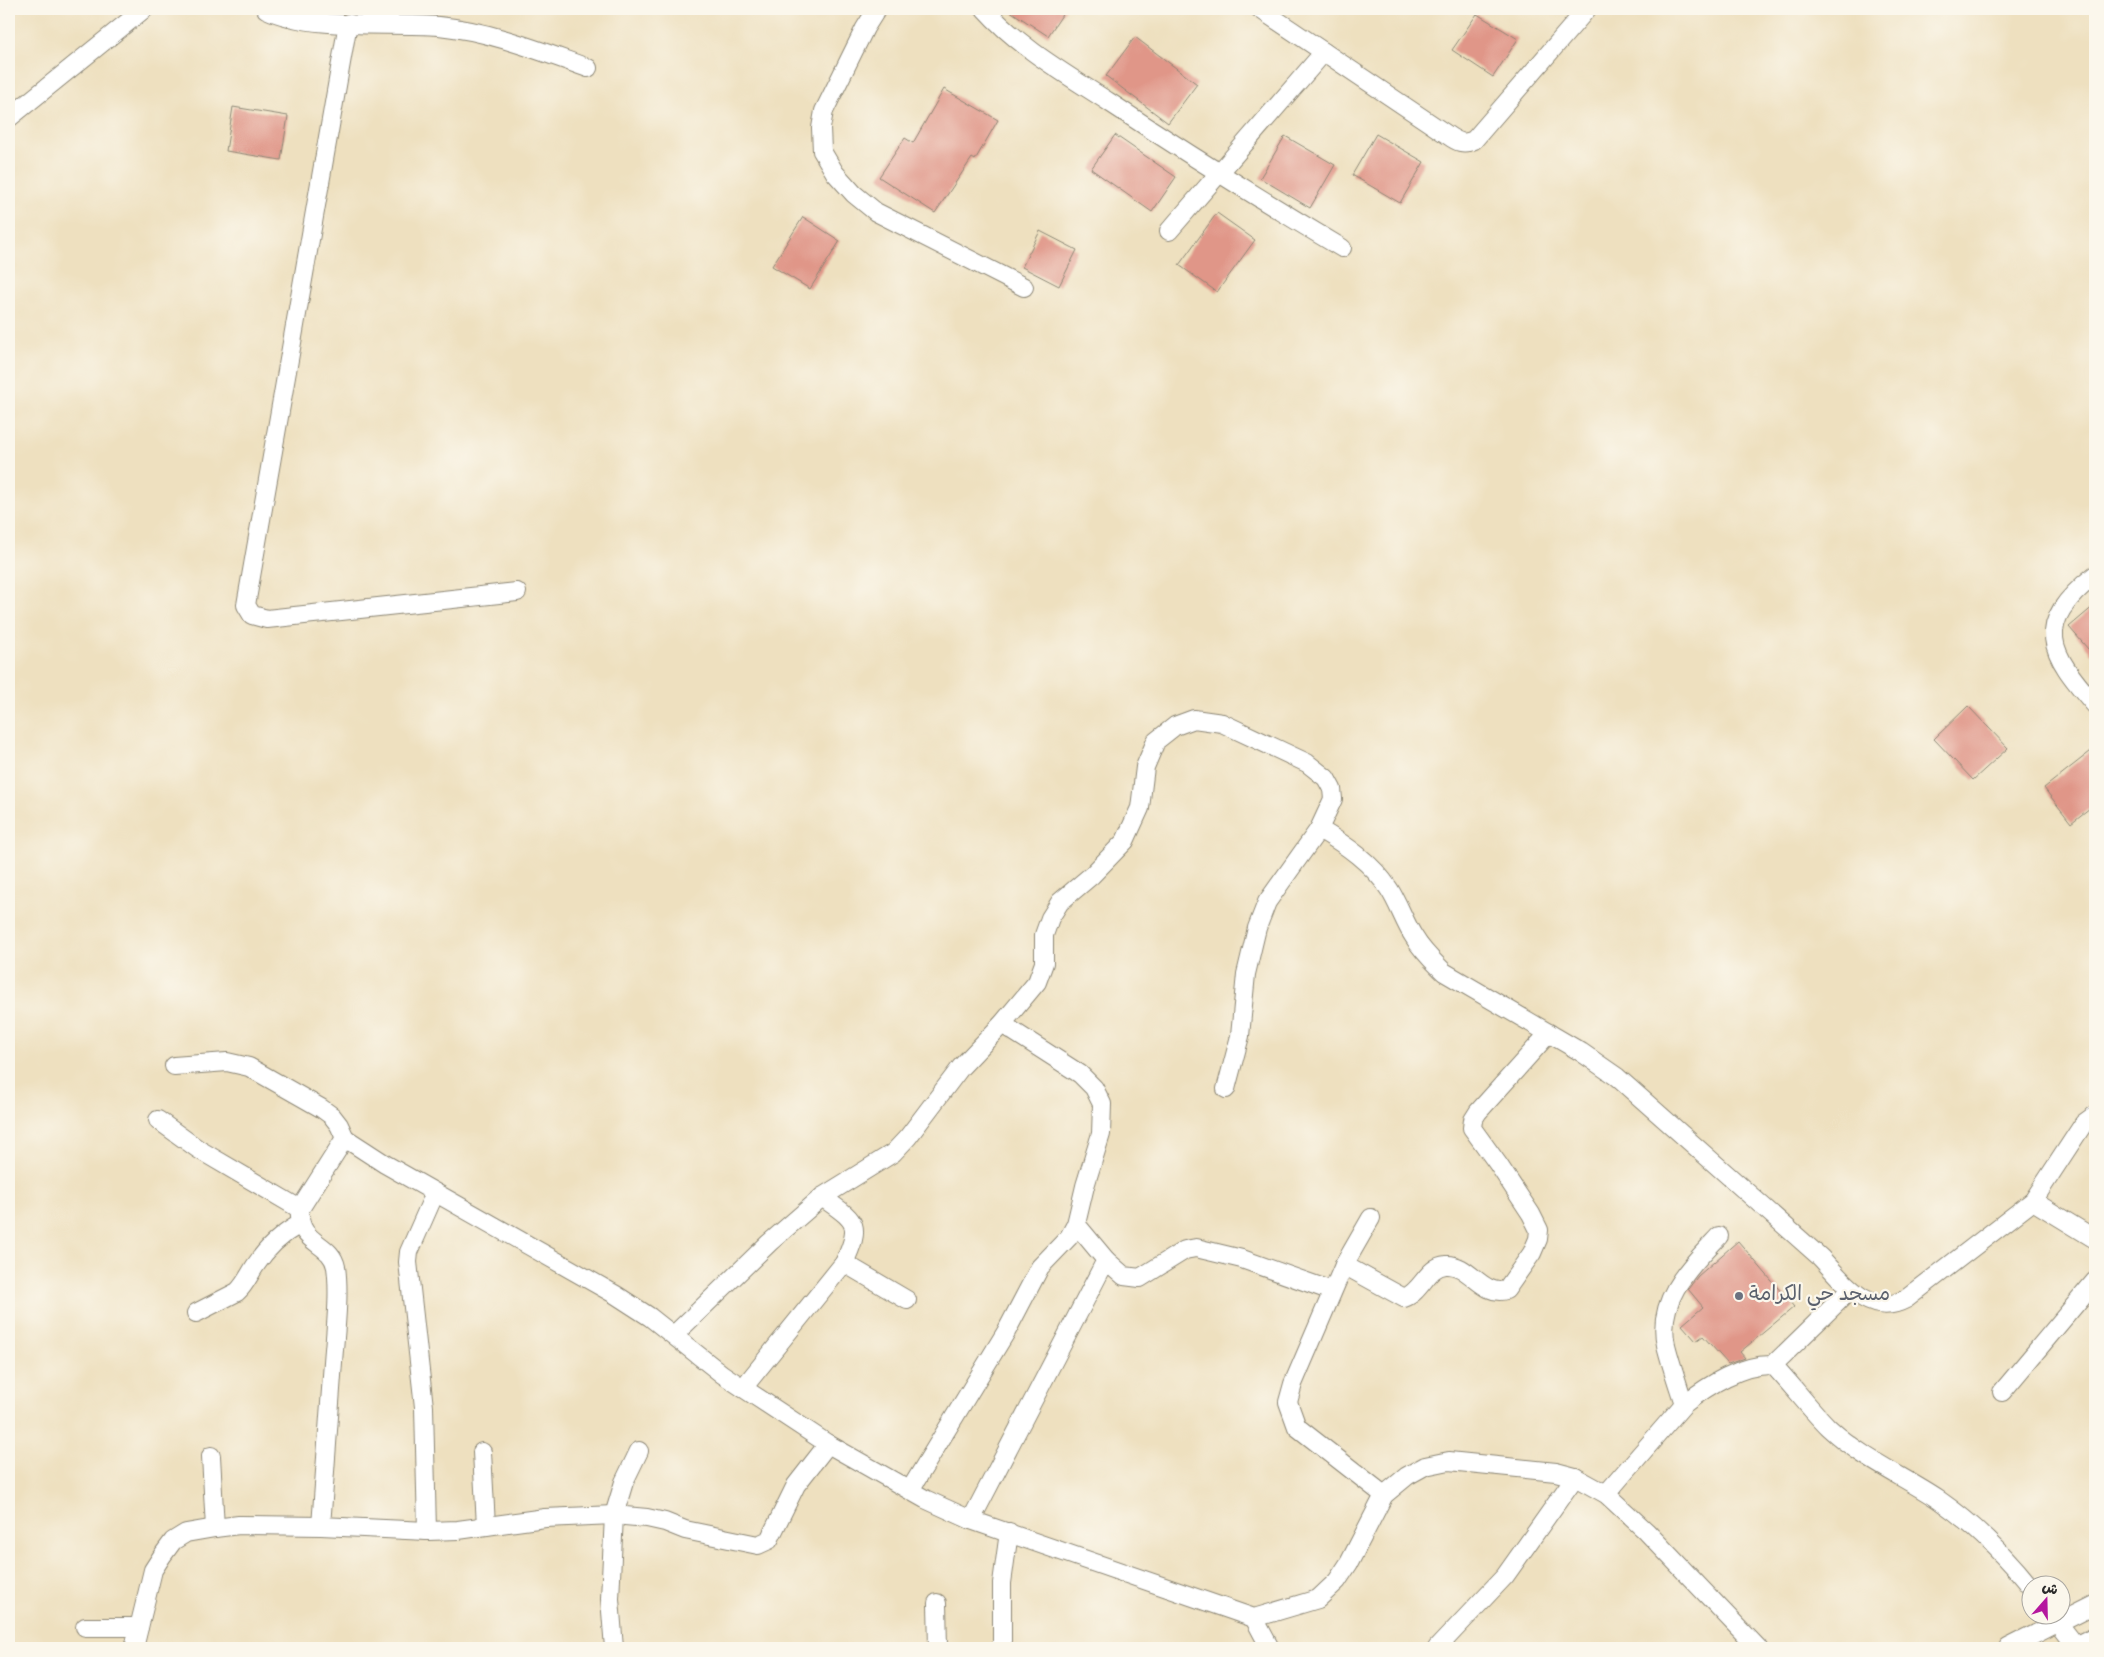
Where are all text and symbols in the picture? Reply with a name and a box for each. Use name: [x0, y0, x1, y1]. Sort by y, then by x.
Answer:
place label: مسجد حي الكرامة: [1749, 1282, 1890, 1311]
marker: مسجد حي الكرامة: [1733, 1290, 1745, 1302]
north arrow: [2022, 1574, 2072, 1624]
text: ش: [2039, 1578, 2060, 1602]

